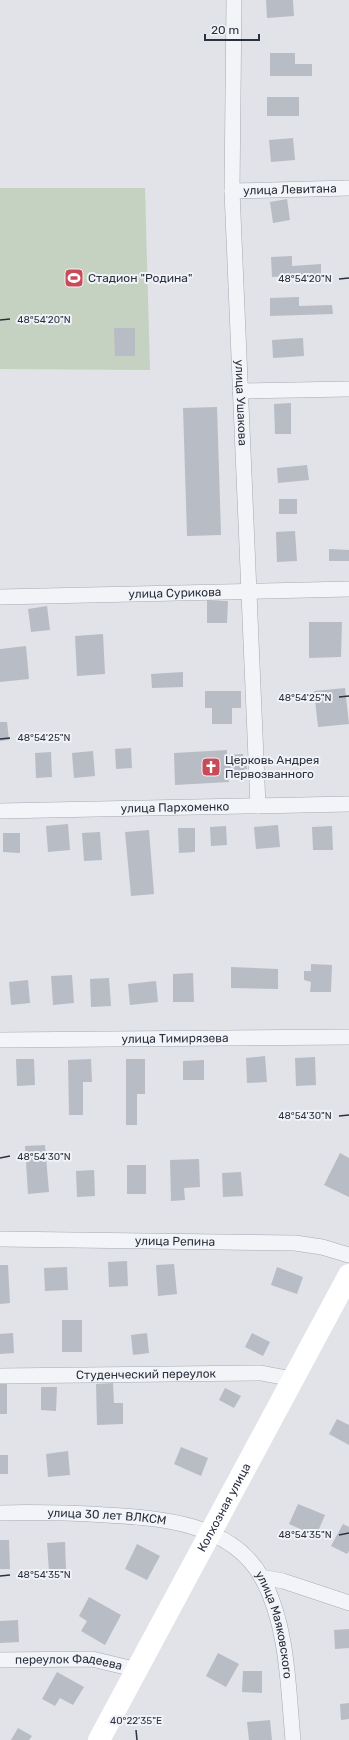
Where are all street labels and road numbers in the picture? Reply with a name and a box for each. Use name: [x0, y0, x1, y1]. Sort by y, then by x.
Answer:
street label: улица Левитана: [243, 181, 337, 198]
street label: улица Ушакова: [232, 359, 250, 446]
street label: улица Сурикова: [128, 585, 222, 601]
street label: улица Пархоменко: [121, 799, 229, 816]
street label: улица Тимирязева: [121, 1031, 229, 1046]
street label: улица Репина: [135, 1234, 215, 1249]
street label: Студенческий переулок: [76, 1367, 217, 1382]
street label: Колхозная улица: [195, 1461, 254, 1554]
street label: улица 30 лет ВЛКСМ: [47, 1506, 167, 1528]
street label: улица Маяковского: [252, 1568, 295, 1679]
street label: переулок Фадеева: [15, 1651, 124, 1673]

